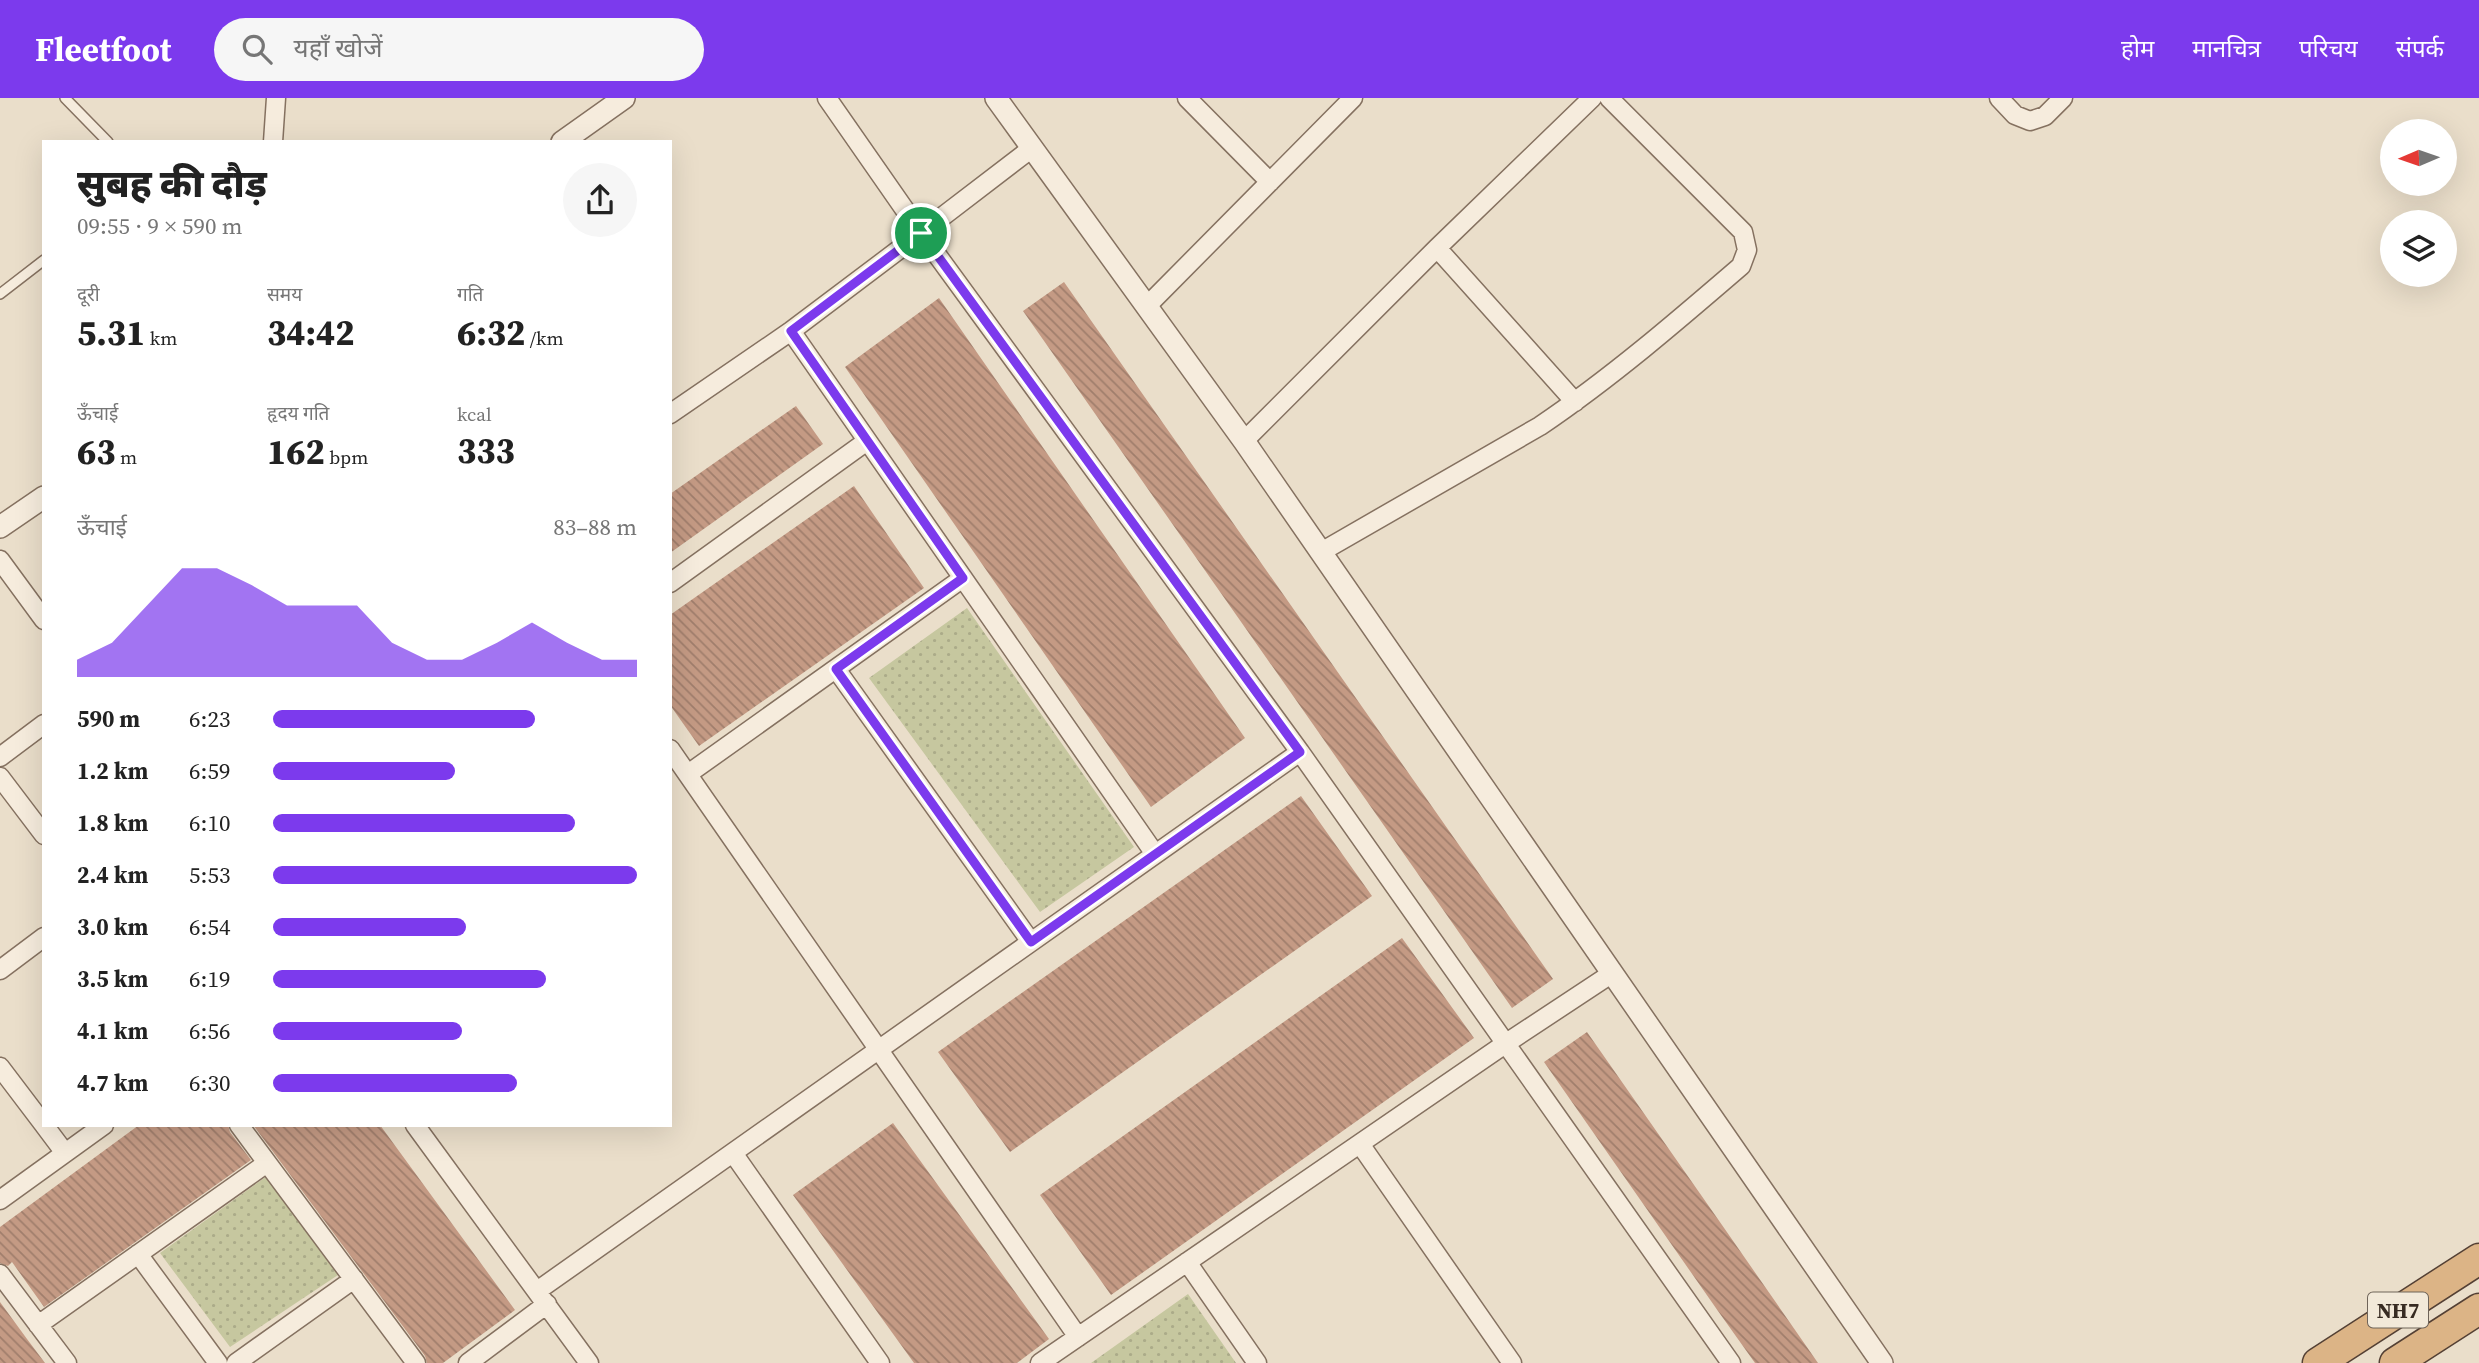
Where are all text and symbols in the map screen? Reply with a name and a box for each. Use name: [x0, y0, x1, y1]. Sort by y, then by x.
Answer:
search box: [214, 18, 704, 81]
text: Fleetfoot: [35, 27, 172, 72]
icon: search: [238, 30, 276, 68]
text: यहाँ खोजें: [294, 30, 383, 66]
text: होम: [2121, 32, 2154, 65]
text: मानचित्र: [2192, 32, 2261, 65]
text: परिचय: [2299, 32, 2358, 65]
text: संपर्क: [2396, 32, 2444, 65]
north arrow: [2380, 119, 2457, 196]
map controls: [2380, 119, 2457, 287]
text: सुबह की दौड़: [77, 158, 267, 210]
button: share: [563, 163, 637, 237]
pin: [891, 203, 951, 263]
text: 09:55 · 9 × 590 m: [77, 210, 243, 242]
button: layers: [2380, 210, 2457, 287]
icon: arrive: [902, 214, 940, 252]
text: दूरी: [77, 281, 100, 307]
text: समय: [267, 281, 302, 307]
text: गति: [457, 281, 483, 307]
text: 5.31: [77, 309, 145, 357]
text: 34:42: [267, 309, 355, 357]
text: 6:32: [457, 309, 525, 357]
text: km: [145, 325, 177, 351]
text: /km: [525, 325, 564, 351]
text: ऊँचाई: [77, 400, 118, 426]
text: हृदय गति: [267, 400, 329, 426]
text: kcal: [457, 401, 492, 427]
text: 333: [457, 427, 515, 475]
text: 63: [77, 428, 116, 476]
text: 162: [267, 428, 325, 476]
text: m: [116, 444, 137, 470]
text: bpm: [325, 444, 368, 470]
text: ऊँचाई: [77, 511, 127, 543]
text: 83–88 m: [553, 511, 637, 543]
text: 590 m: [77, 703, 140, 735]
text: 6:23: [189, 703, 230, 735]
text: 1.2 km: [77, 755, 148, 787]
text: 6:59: [189, 755, 230, 787]
text: 1.8 km: [77, 807, 148, 839]
text: 6:10: [189, 807, 230, 839]
text: 2.4 km: [77, 859, 148, 891]
text: 5:53: [189, 859, 230, 891]
text: 3.0 km: [77, 911, 148, 943]
text: 6:54: [189, 911, 230, 943]
text: 3.5 km: [77, 963, 148, 995]
text: 6:19: [189, 963, 230, 995]
text: 4.1 km: [77, 1015, 148, 1047]
text: 6:56: [189, 1015, 230, 1047]
text: 4.7 km: [77, 1067, 148, 1099]
text: 6:30: [189, 1067, 230, 1099]
road number: NH7: [2368, 1292, 2428, 1328]

